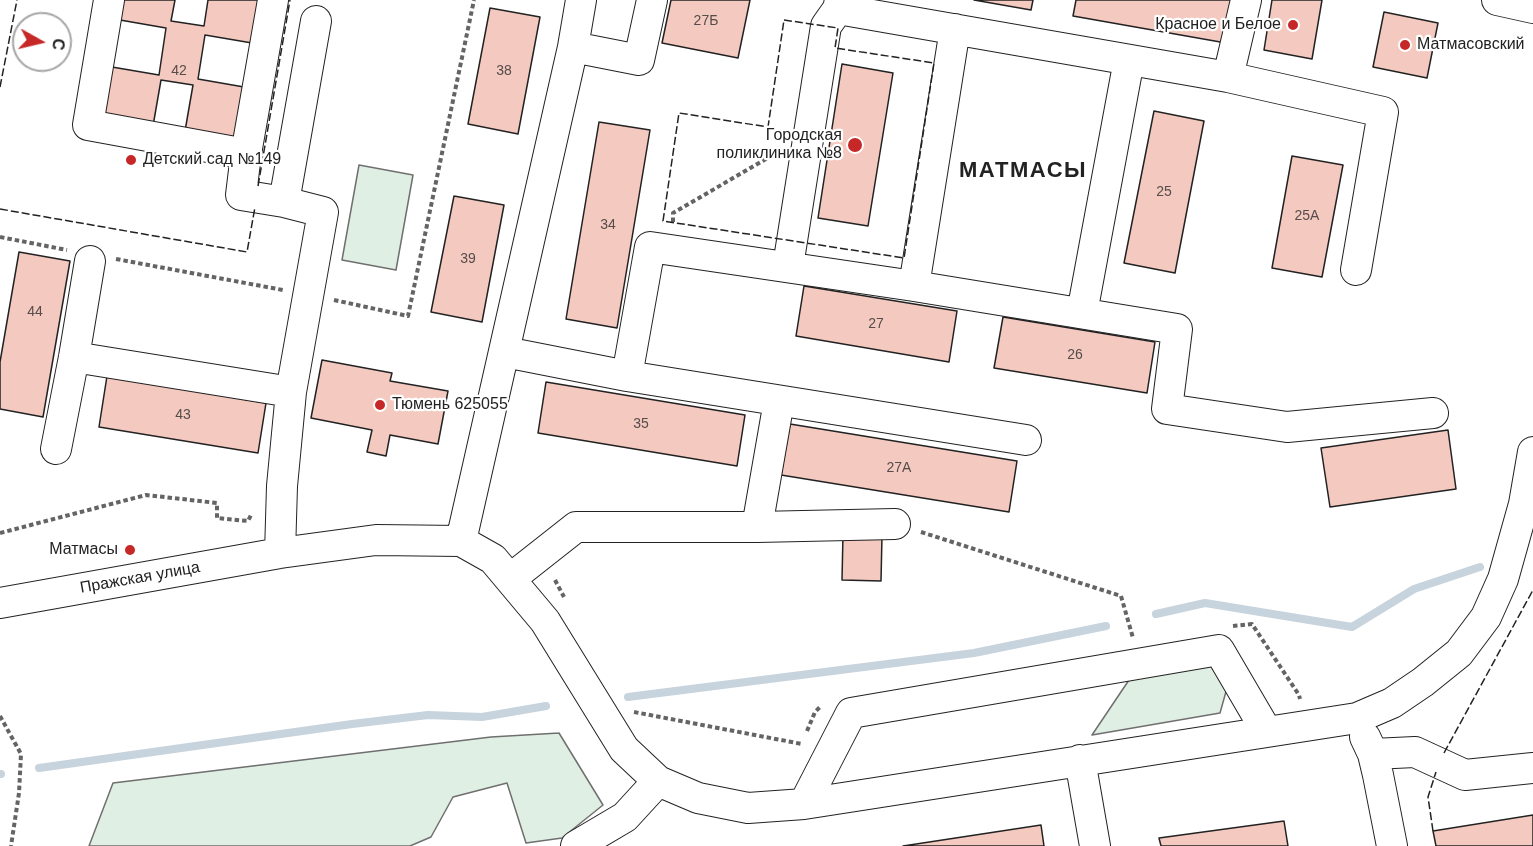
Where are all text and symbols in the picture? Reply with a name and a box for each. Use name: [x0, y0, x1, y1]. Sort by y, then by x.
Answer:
north arrow: [12, 12, 72, 72]
house number: 27Б: [694, 13, 718, 29]
place label: Красное и Белое: [1155, 15, 1281, 35]
marker: Красное и Белое: [1286, 18, 1300, 32]
place label: Матмасовский: [1417, 35, 1525, 55]
text: С: [49, 37, 68, 51]
marker: Матмасовский: [1398, 38, 1412, 52]
house number: 42: [171, 63, 187, 79]
house number: 38: [496, 63, 512, 79]
place label: Городская поликлиника №8: [717, 126, 842, 164]
marker: Городская поликлиника №8: [846, 136, 864, 154]
place label: Детский сад №149: [143, 150, 281, 170]
marker: Детский сад №149: [124, 153, 138, 167]
district label: МАТМАСЫ: [959, 158, 1087, 184]
house number: 25: [1156, 184, 1172, 200]
house number: 25А: [1295, 208, 1319, 224]
house number: 34: [600, 217, 616, 233]
house number: 39: [460, 251, 476, 267]
house number: 44: [27, 304, 43, 320]
house number: 27: [868, 316, 884, 332]
house number: 26: [1067, 347, 1083, 363]
place label: Тюмень 625055: [392, 395, 508, 415]
marker: Тюмень 625055: [373, 398, 387, 412]
house number: 43: [175, 407, 191, 423]
house number: 35: [633, 416, 649, 432]
house number: 27А: [887, 460, 911, 476]
place label: Матмасы: [49, 540, 118, 560]
marker: Матмасы: [123, 543, 137, 557]
street label: Пражская улица: [79, 558, 201, 598]

